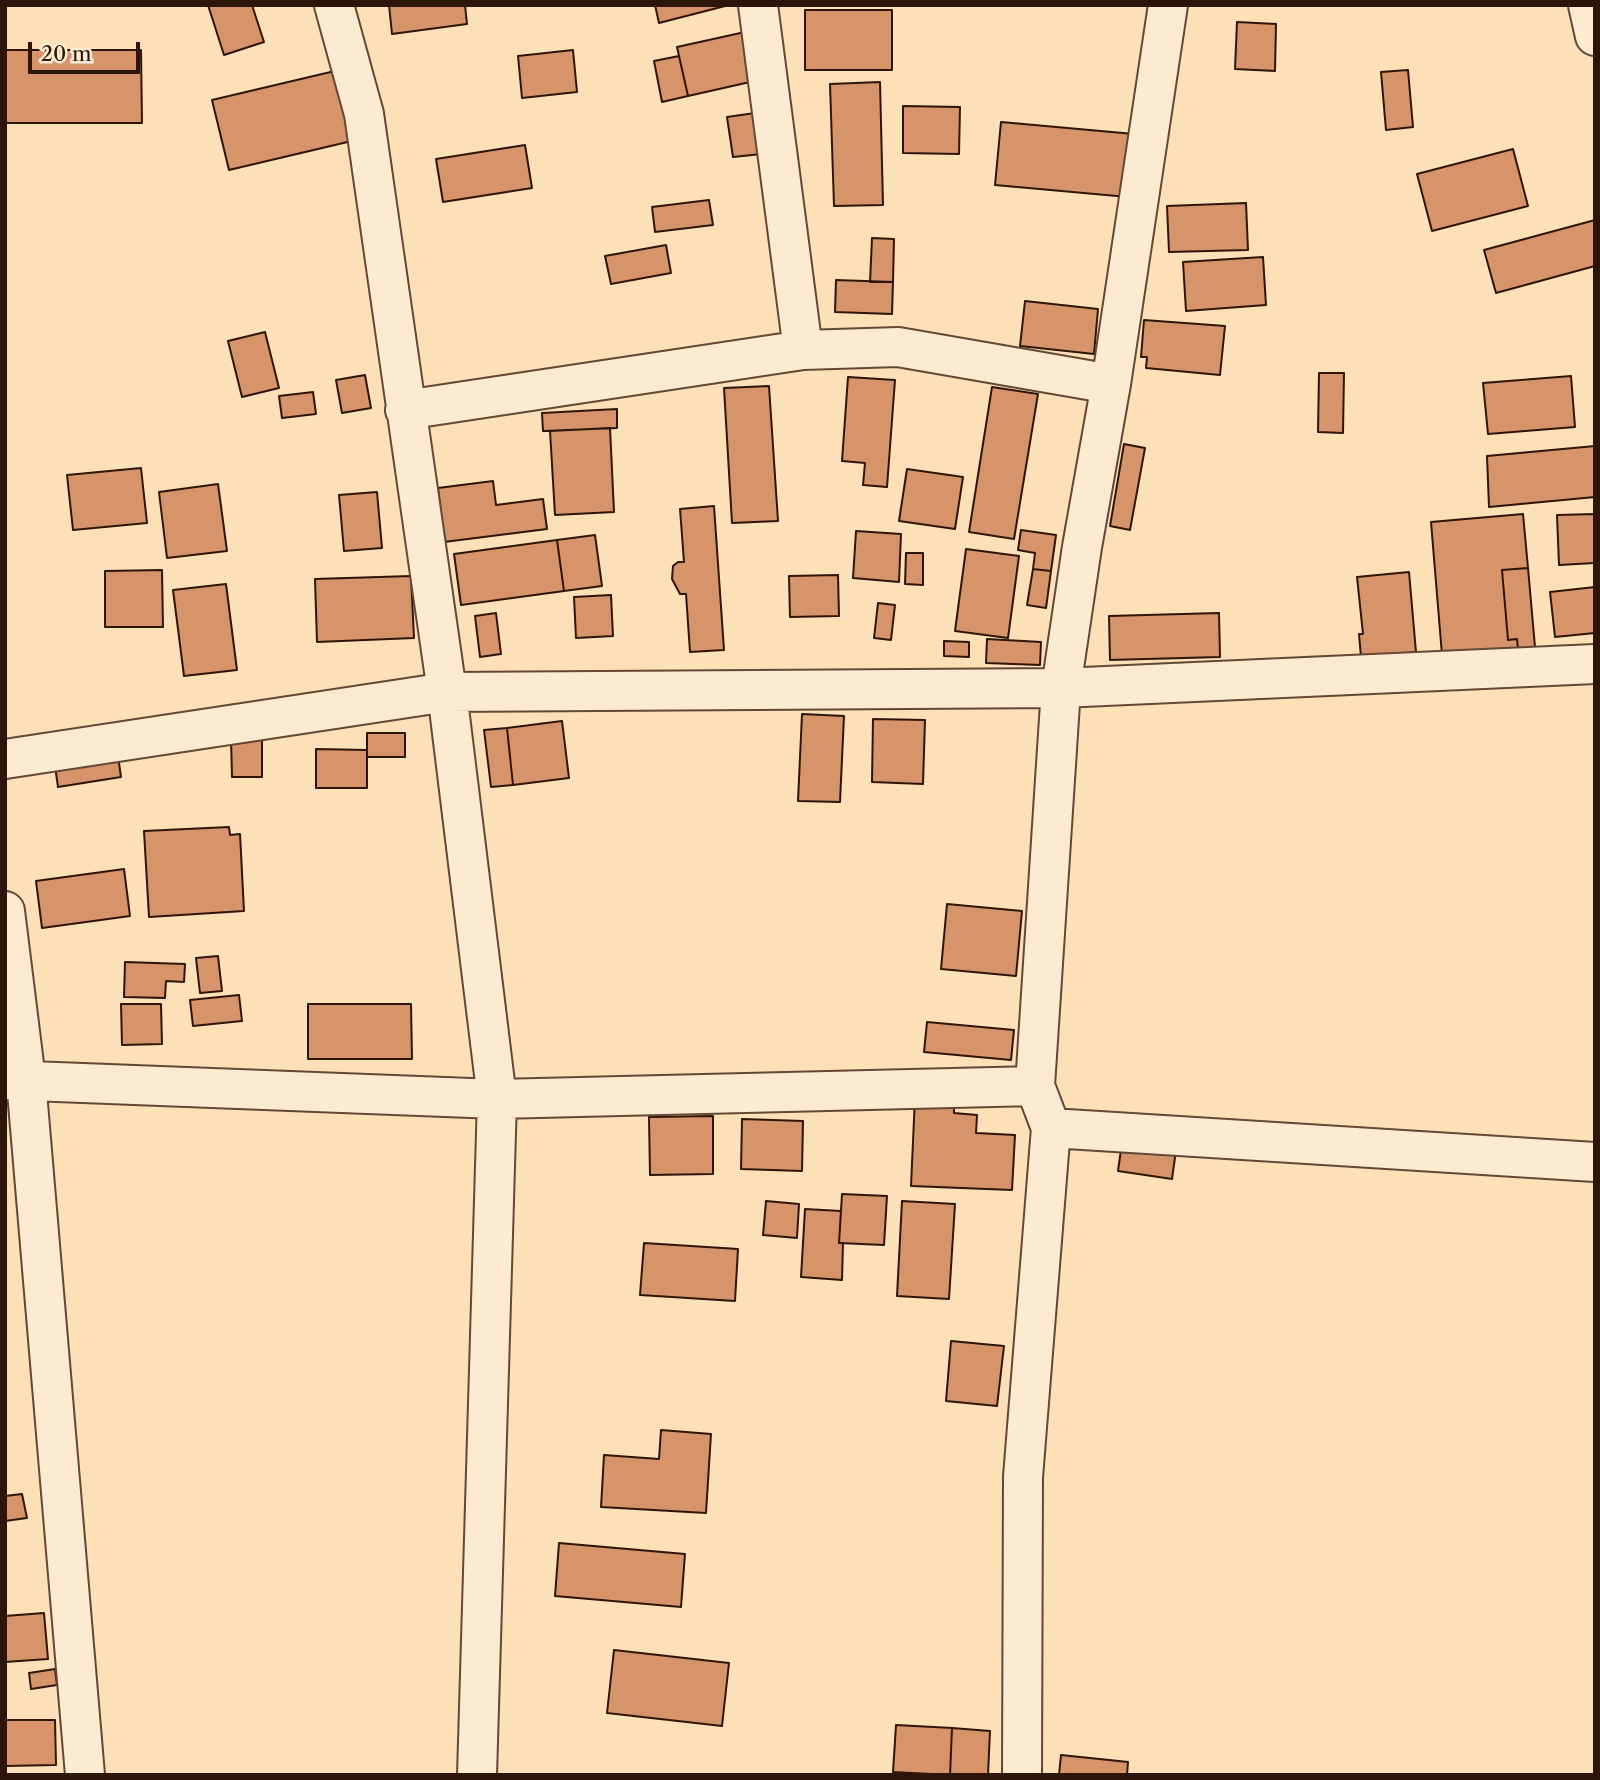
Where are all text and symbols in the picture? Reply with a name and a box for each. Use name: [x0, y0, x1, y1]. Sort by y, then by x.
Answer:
scale bar: [32, 28, 144, 72]
text: 20 m: [41, 41, 92, 66]

